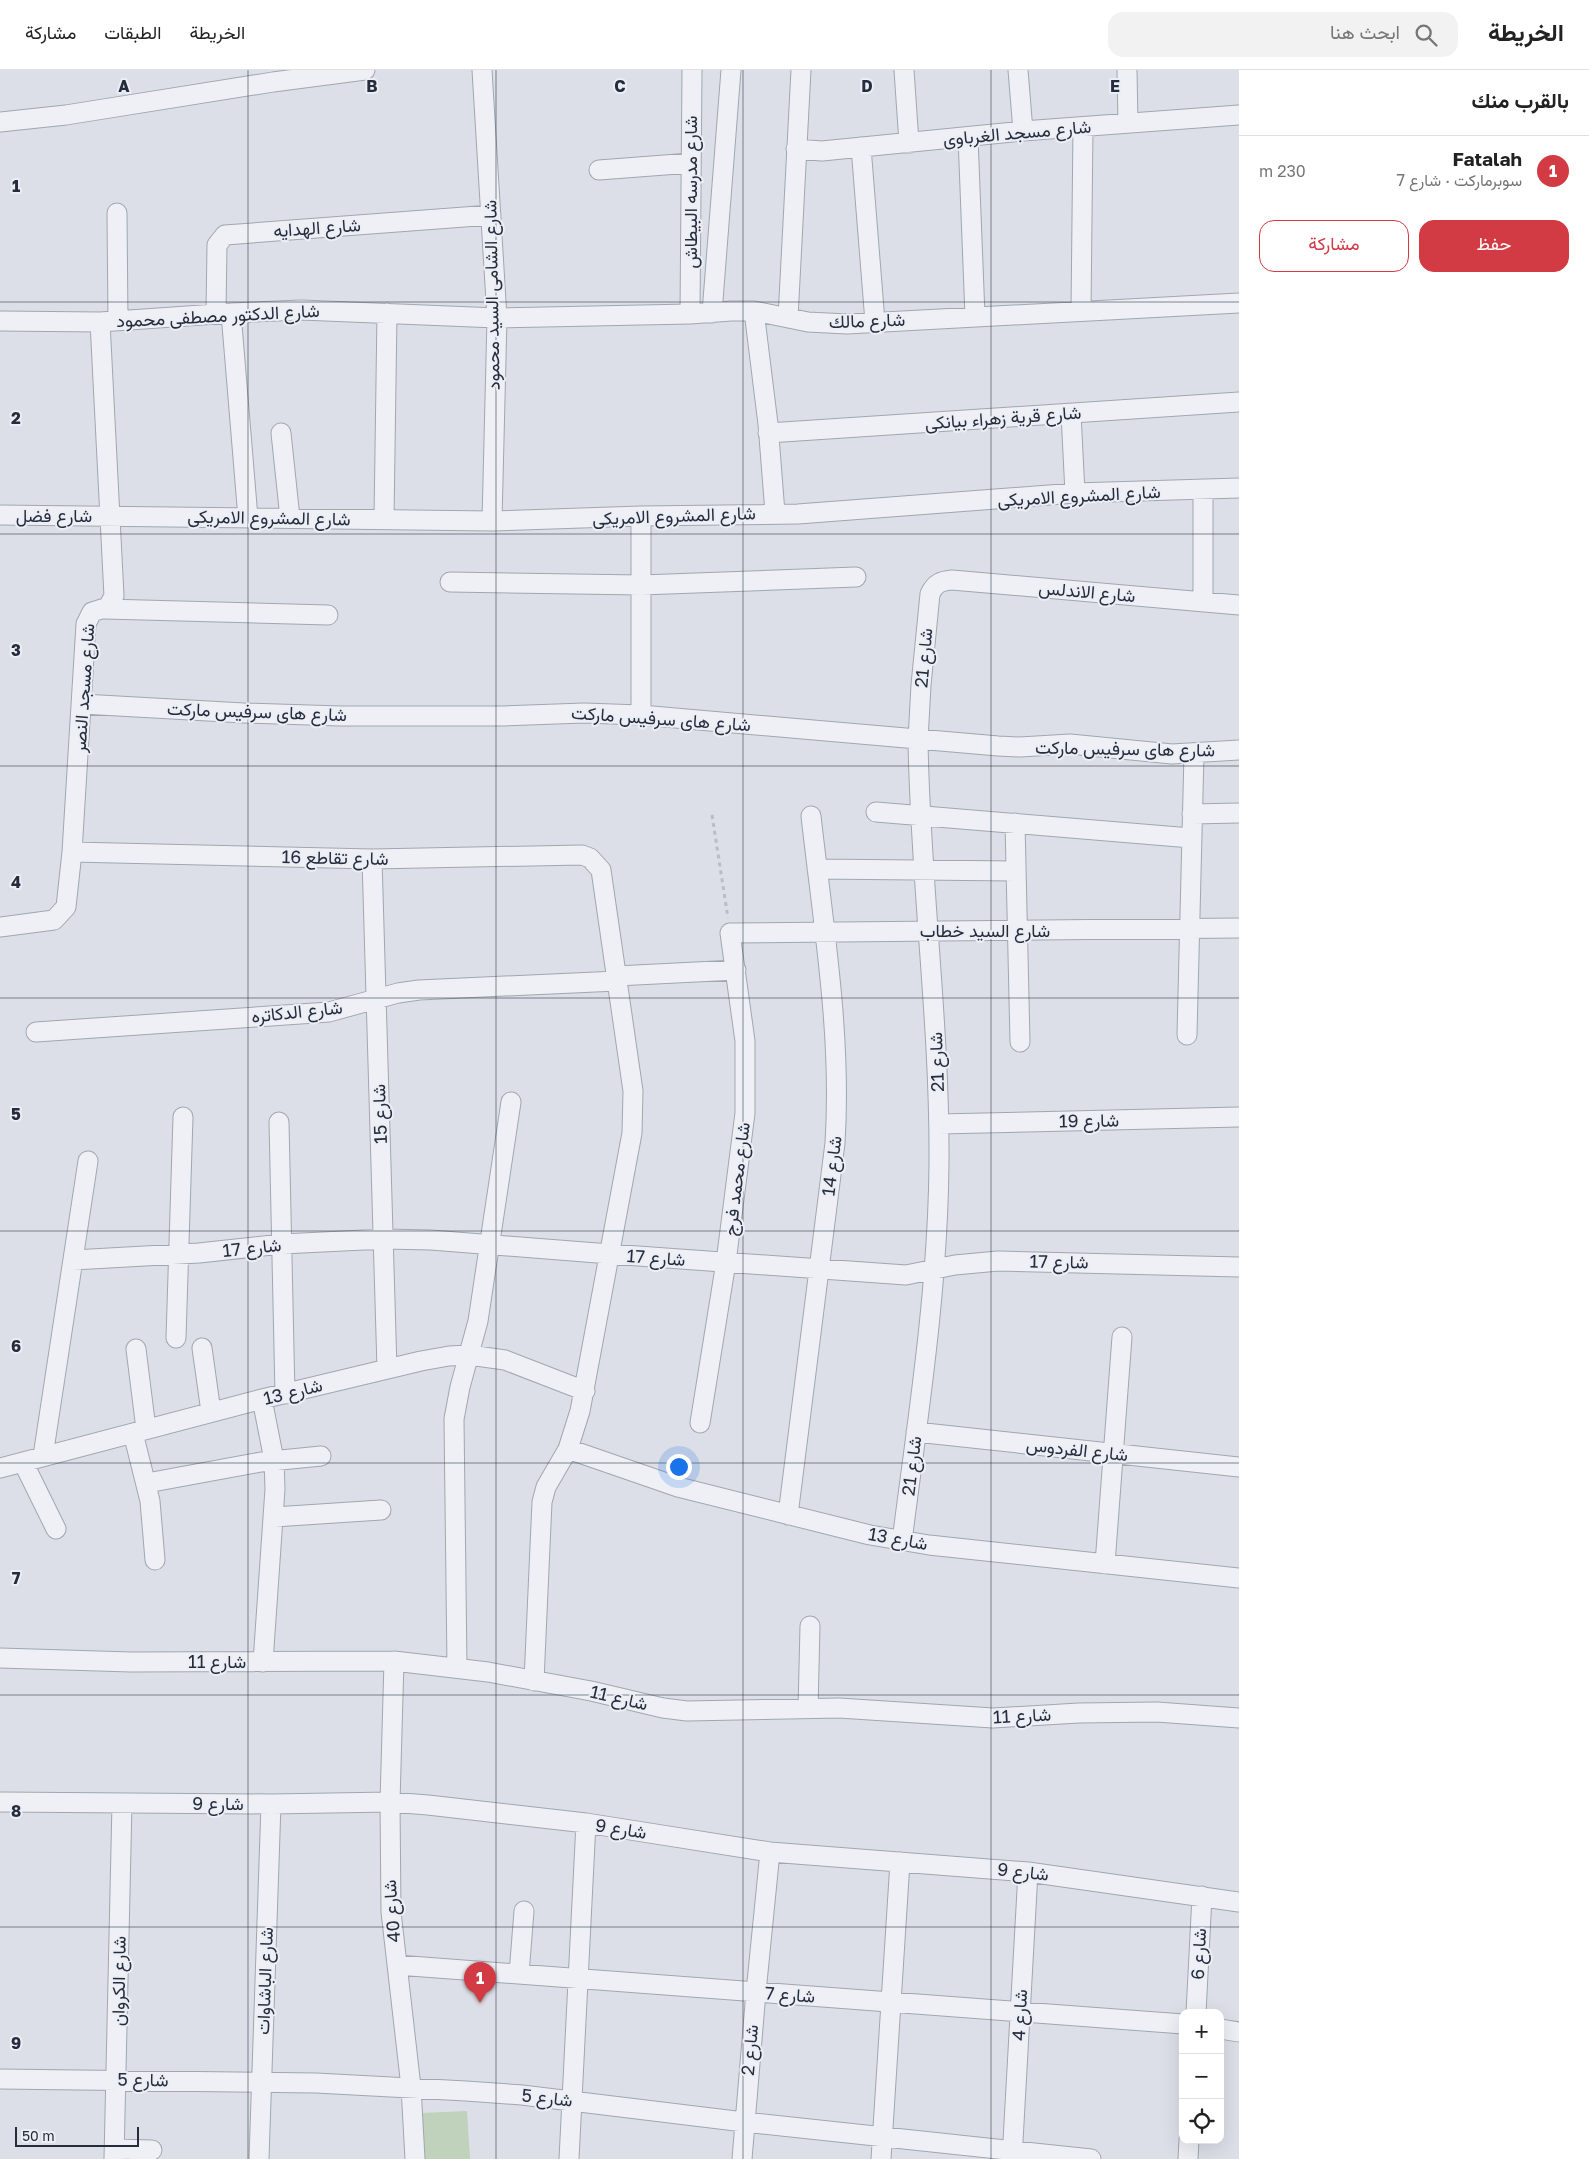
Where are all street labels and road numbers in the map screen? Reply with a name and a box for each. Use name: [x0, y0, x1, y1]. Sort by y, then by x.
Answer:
street label: شارع مسجد الغرباوى: [942, 115, 1092, 151]
street label: شارع مدرسه البيطاش: [679, 116, 703, 268]
street label: شارع الشامى السيد محمود: [478, 200, 506, 390]
street label: شارع الهدايه: [272, 213, 362, 243]
street label: شارع الدكتور مصطفى محمود: [116, 299, 320, 333]
street label: شارع مالك: [828, 308, 906, 334]
street label: شارع قرية زهراء بيانكى: [924, 401, 1082, 435]
street label: شارع المشروع الامريكى: [997, 480, 1161, 512]
street label: شارع المشروع الامريكى: [592, 501, 756, 531]
street label: شارع فضل: [16, 504, 92, 528]
street label: شارع المشروع الامريكى: [187, 505, 351, 531]
street label: شارع الاندلس: [1038, 576, 1136, 608]
street label: شارع مسجد النصر: [67, 622, 100, 755]
street label: شارع 21: [909, 627, 939, 689]
street label: شارع هاى سرفيس ماركت: [167, 697, 347, 727]
street label: شارع هاى سرفيس ماركت: [570, 701, 752, 737]
street label: شارع هاى سرفيس ماركت: [1035, 735, 1215, 763]
street label: شارع تقاطع 16: [281, 845, 389, 871]
street label: شارع السيد خطاب: [920, 919, 1050, 943]
street label: شارع الدكاتره: [250, 995, 344, 1029]
street label: شارع 21: [924, 1032, 950, 1092]
street label: شارع 15: [367, 1084, 393, 1144]
street label: شارع 19: [1059, 1108, 1119, 1134]
street label: شارع محمد فرج: [718, 1121, 756, 1237]
street label: شارع 14: [816, 1135, 848, 1197]
street label: شارع 17: [221, 1233, 283, 1263]
street label: شارع 17: [626, 1244, 686, 1272]
street label: شارع 17: [1029, 1249, 1089, 1275]
street label: شارع 13: [261, 1373, 325, 1411]
street label: شارع الفردوس: [1025, 1433, 1129, 1467]
street label: شارع 21: [896, 1435, 928, 1497]
street label: شارع 13: [866, 1522, 930, 1556]
street label: شارع 11: [188, 1650, 246, 1674]
street label: شارع 11: [588, 1680, 650, 1716]
street label: شارع 11: [992, 1702, 1052, 1730]
street label: شارع 9: [192, 1792, 244, 1816]
street label: شارع 9: [594, 1813, 648, 1845]
street label: شارع 9: [996, 1857, 1050, 1887]
street label: شارع 40: [378, 1879, 406, 1943]
street label: شارع الباشاوات: [251, 1927, 279, 2035]
street label: شارع 6: [1186, 1928, 1212, 1980]
street label: شارع الكروان: [106, 1936, 132, 2026]
street label: شارع 7: [764, 1981, 816, 2009]
street label: شارع 4: [1007, 1989, 1033, 2041]
street label: شارع 2: [736, 2023, 764, 2077]
street label: شارع 5: [117, 2068, 169, 2092]
street label: شارع 5: [520, 2083, 574, 2113]

